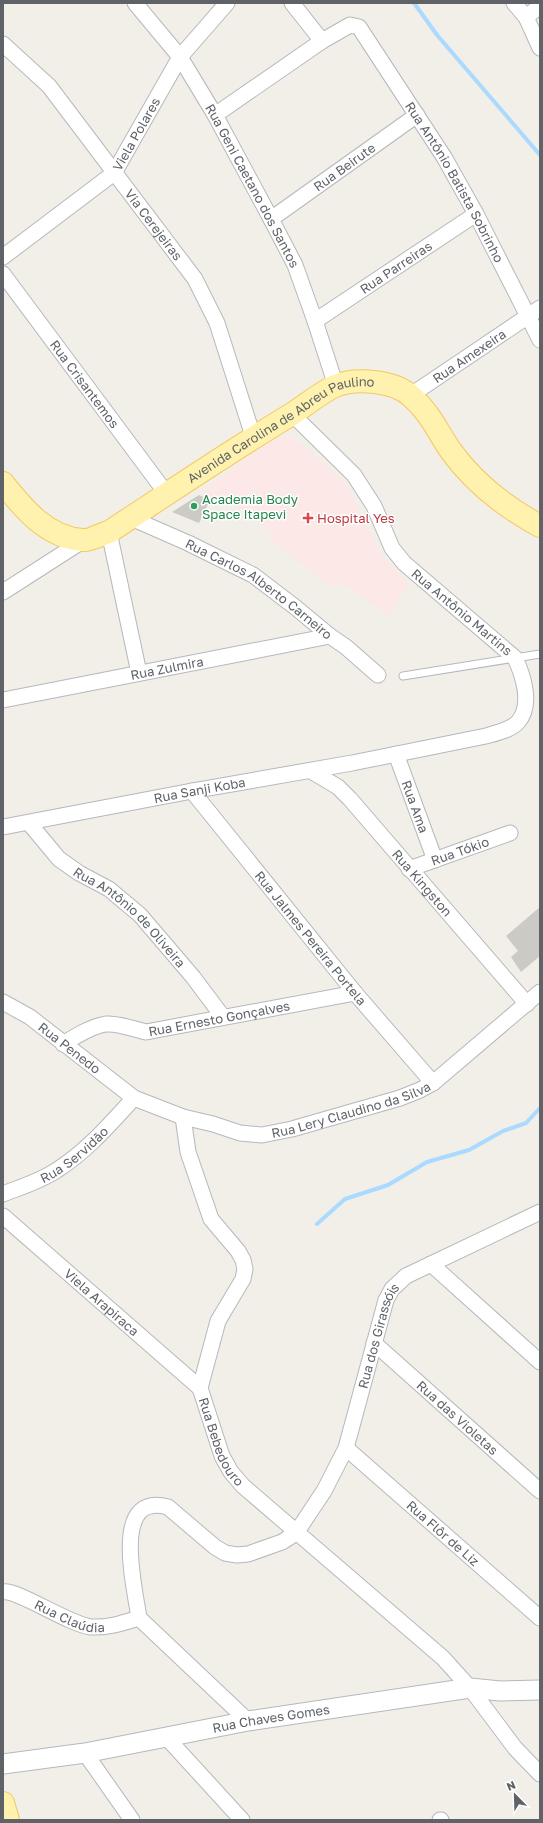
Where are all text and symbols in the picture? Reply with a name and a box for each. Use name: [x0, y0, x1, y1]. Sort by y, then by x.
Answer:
street label: Viela Polares: [109, 95, 163, 174]
street label: Rua Antônio Batista Sobrinho: [402, 99, 507, 265]
street label: Rua Geni Caetano dos Santos: [202, 101, 303, 270]
street label: Rua Beirute: [310, 139, 378, 194]
street label: Via Cerejeiras: [122, 186, 186, 264]
street label: Rua Parreiras: [357, 238, 435, 297]
street label: Rua Amexeira: [429, 326, 509, 386]
street label: Rua Crisantemos: [47, 337, 123, 431]
street label: Avenida Carolina de Abreu Paulino: [184, 373, 375, 486]
place label: Academia Body Space Itapevi: [202, 491, 299, 522]
marker: Academia Body Space Itapevi: [189, 501, 199, 511]
place label: Hospital Yes: [317, 510, 395, 526]
marker: Hospital Yes: [302, 512, 314, 524]
street label: Rua Carlos Alberto Carneiro: [183, 535, 336, 643]
street label: Rua Antônio Martins: [408, 565, 516, 659]
street label: Rua Zulmira: [129, 653, 205, 683]
street label: Rua Sanji Koba: [152, 774, 247, 806]
street label: Rua Ama: [398, 778, 432, 835]
street label: Rua Tókio: [429, 833, 491, 869]
street label: Rua Kingston: [389, 846, 456, 920]
street label: Rua Antônio de Oliveira: [70, 864, 189, 970]
street label: Rua Jalmes Pereira Portela: [252, 868, 370, 1009]
street label: Rua Ernesto Gonçalves: [147, 997, 291, 1039]
street label: Rua Penedo: [35, 1019, 104, 1077]
street label: Rua Lery Claudino da Silva: [270, 1078, 433, 1141]
street label: Rua Servidão: [37, 1123, 111, 1186]
street label: Viela Arapiraca: [61, 1265, 142, 1339]
street label: Rua dos Girassóis: [354, 1279, 402, 1390]
street label: Rua das Violetas: [414, 1377, 502, 1458]
street label: Rua Bebedouro: [196, 1395, 247, 1489]
street label: Rua Flôr de Liz: [403, 1497, 483, 1569]
street label: Rua Claúdia: [32, 1596, 105, 1635]
street label: Rua Chaves Gomes: [211, 1701, 331, 1736]
north arrow: [495, 1775, 535, 1815]
text: N: [505, 1778, 517, 1793]

